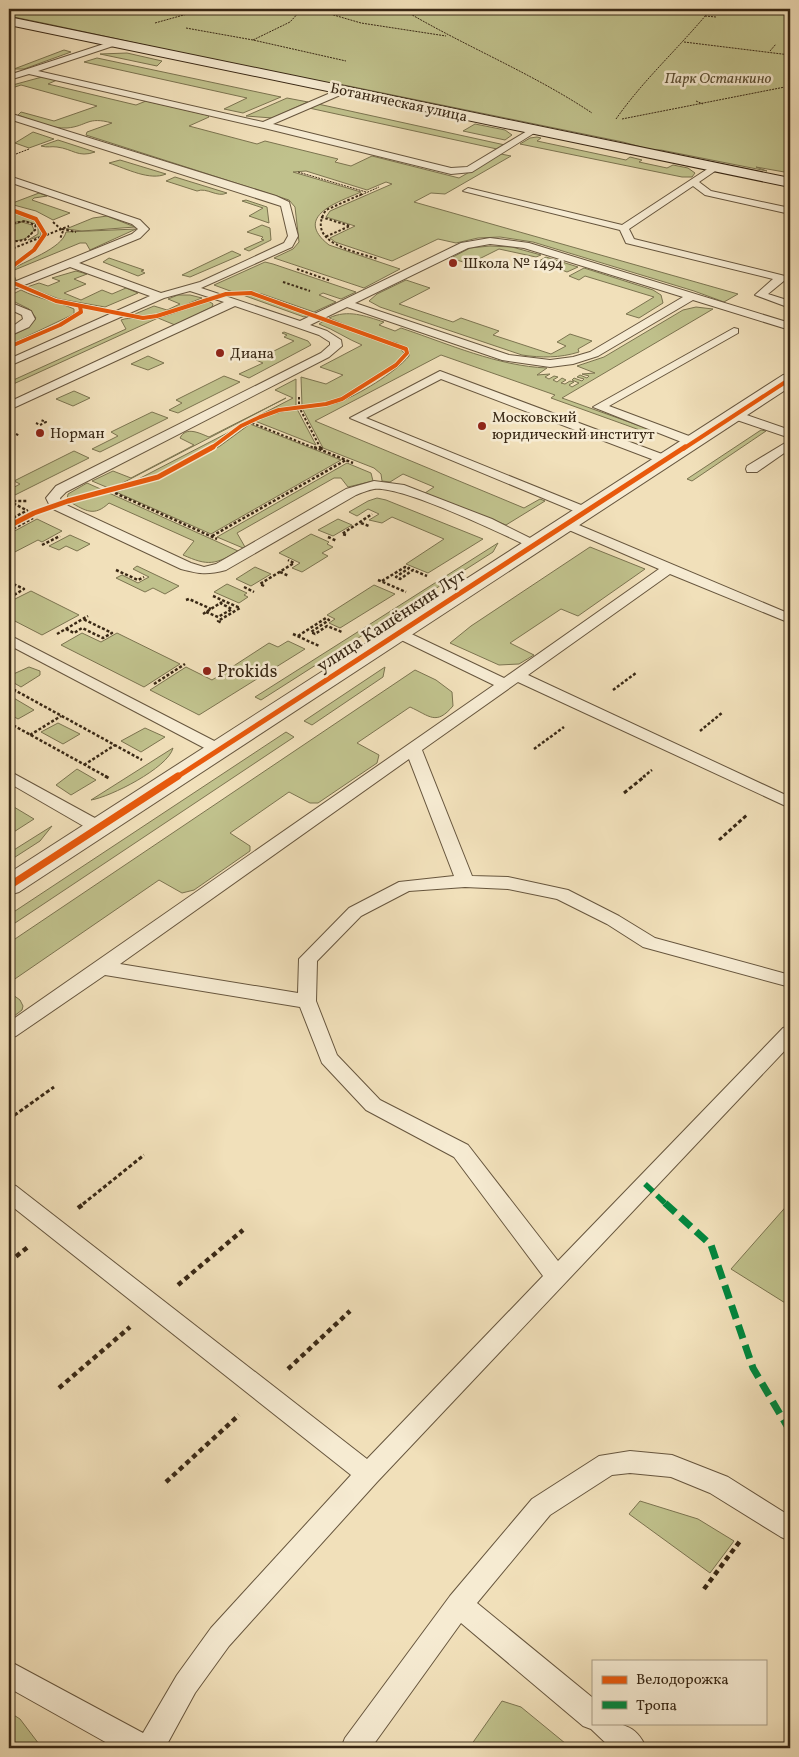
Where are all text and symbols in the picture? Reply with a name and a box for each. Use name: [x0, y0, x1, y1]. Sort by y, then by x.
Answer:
park label: Парк Останкино: [665, 69, 772, 90]
street label: Ботаническая улица: [328, 79, 469, 128]
place label: Школа № 1494: [463, 254, 564, 275]
marker: Школа № 1494: [447, 257, 459, 269]
place label: Диана: [230, 344, 274, 365]
marker: Диана: [214, 347, 226, 359]
place label: Московский юридический институт: [492, 408, 655, 446]
marker: Московский юридический институт: [476, 420, 488, 432]
place label: Норман: [50, 424, 105, 445]
marker: Норман: [34, 427, 46, 439]
street label: улица Кашёнкин Луг: [312, 563, 472, 679]
place label: Prokids: [217, 660, 277, 685]
marker: Prokids: [201, 665, 213, 677]
legend: [592, 1660, 766, 1724]
text: Велодорожка: [636, 1670, 729, 1691]
text: Тропа: [636, 1696, 677, 1717]

